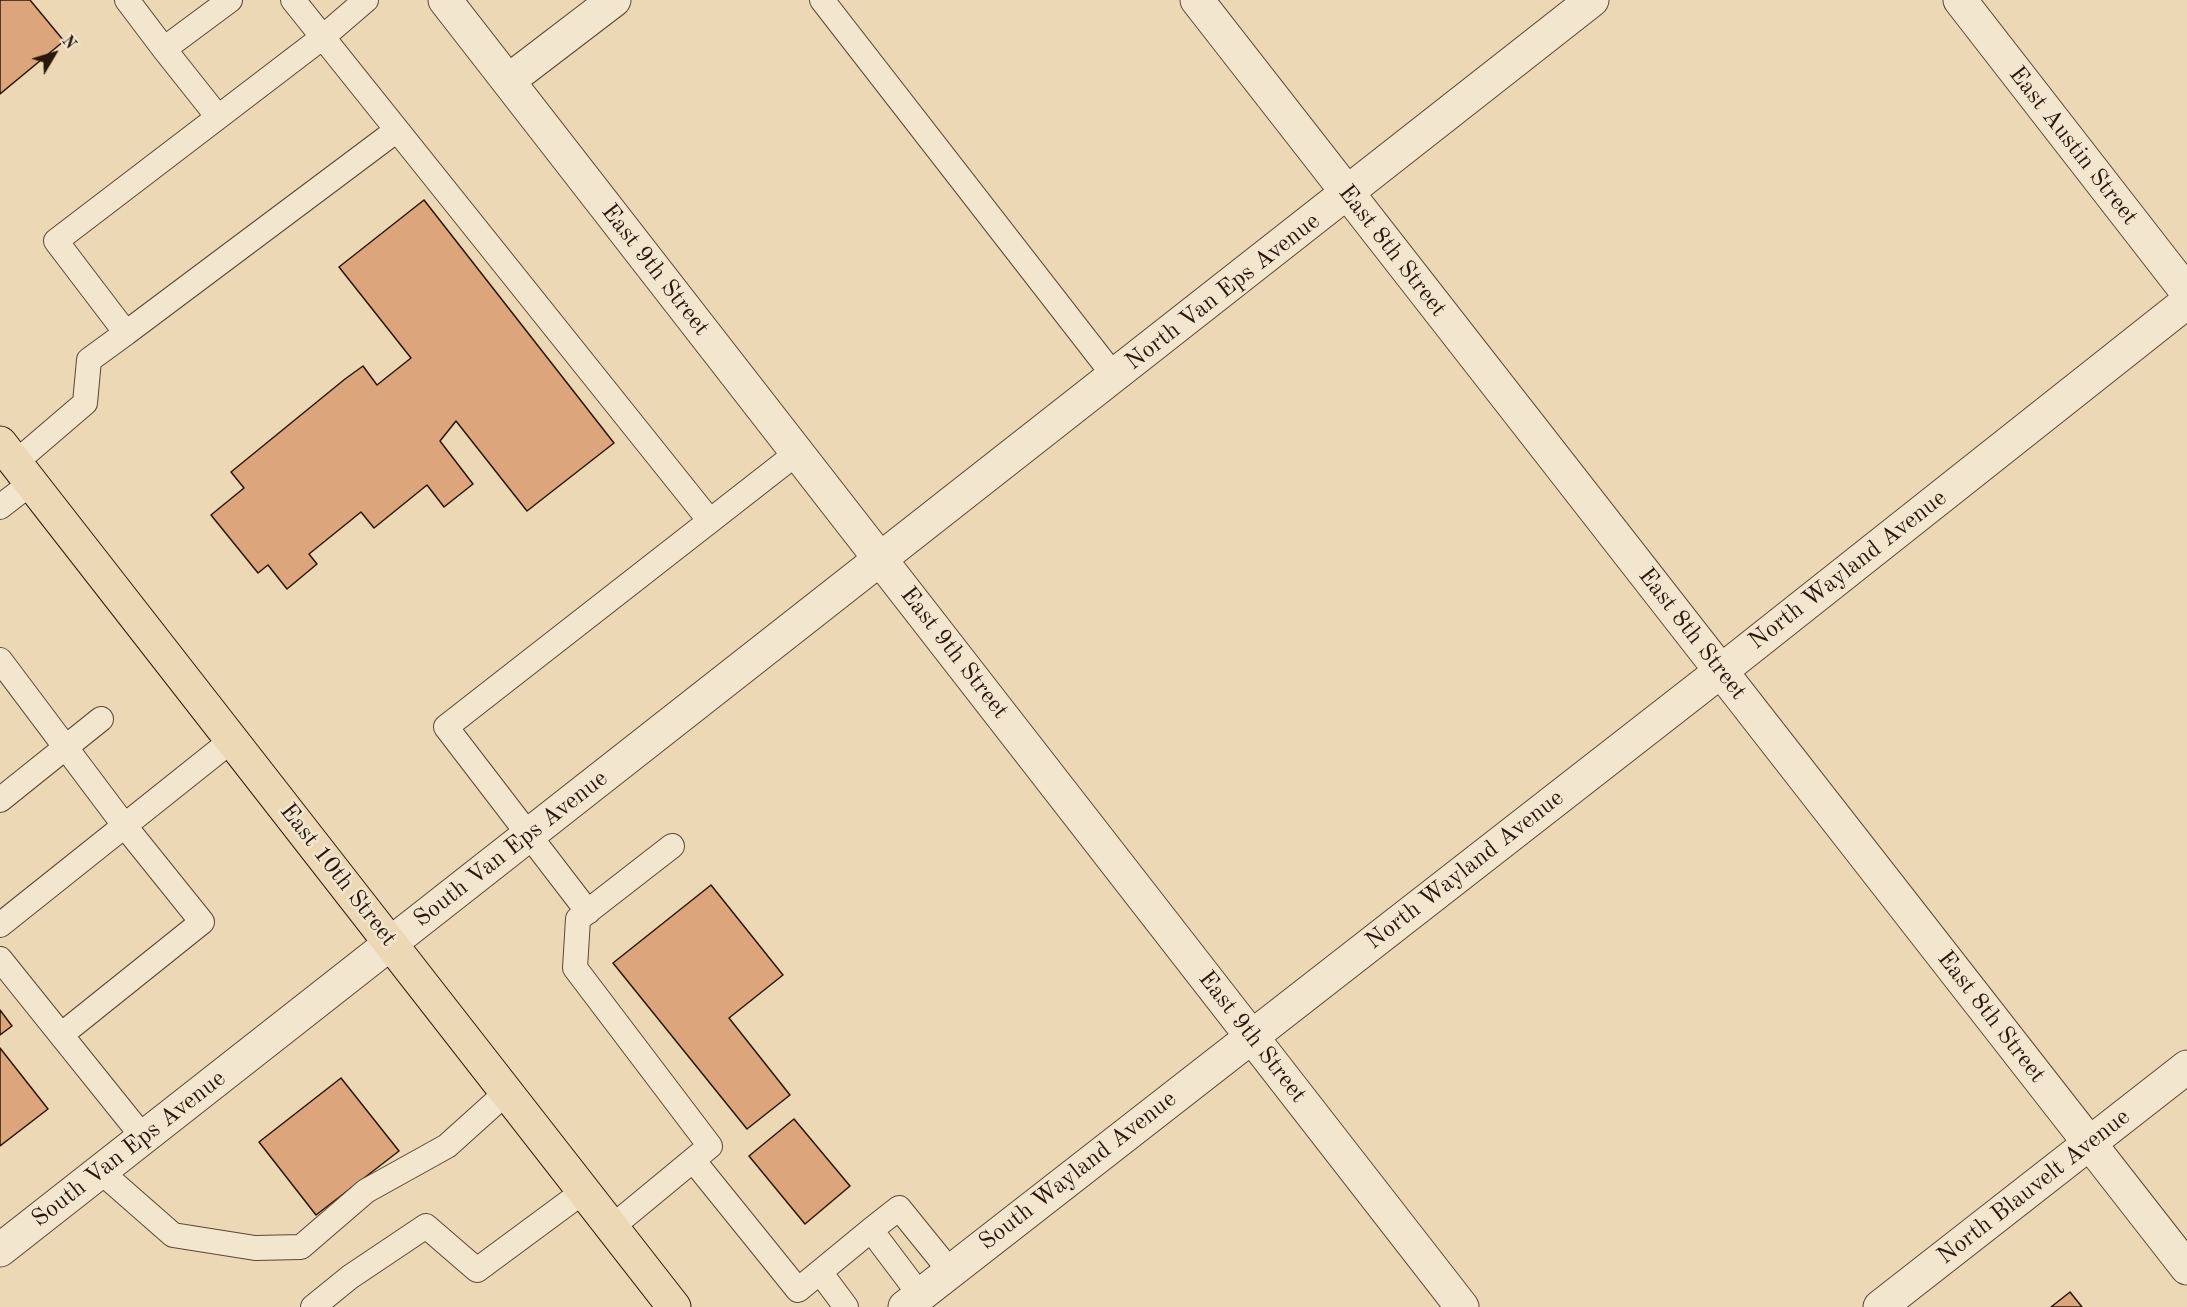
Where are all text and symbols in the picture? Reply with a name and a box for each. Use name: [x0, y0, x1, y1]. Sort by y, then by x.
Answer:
north arrow: [24, 24, 84, 84]
text: N: [58, 33, 78, 53]
street label: East Austin Street: [2002, 61, 2144, 231]
street label: East 8th Street: [1332, 179, 1452, 323]
street label: East 9th Street: [595, 198, 715, 342]
street label: North Van Eps Avenue: [1120, 207, 1326, 377]
street label: North Wayland Avenue: [1743, 484, 1953, 656]
street label: East 8th Street: [1632, 562, 1752, 706]
street label: East 9th Street: [894, 581, 1014, 725]
street label: South Van Eps Avenue: [408, 764, 614, 934]
street label: North Wayland Avenue: [1360, 784, 1570, 956]
street label: East 10th Street: [273, 798, 403, 952]
street label: East 8th Street: [1931, 945, 2051, 1089]
street label: East 9th Street: [1192, 965, 1312, 1109]
street label: South Van Eps Avenue: [26, 1064, 232, 1234]
street label: South Wayland Avenue: [974, 1085, 1182, 1257]
street label: North Blauvelt Avenue: [1932, 1103, 2136, 1271]

